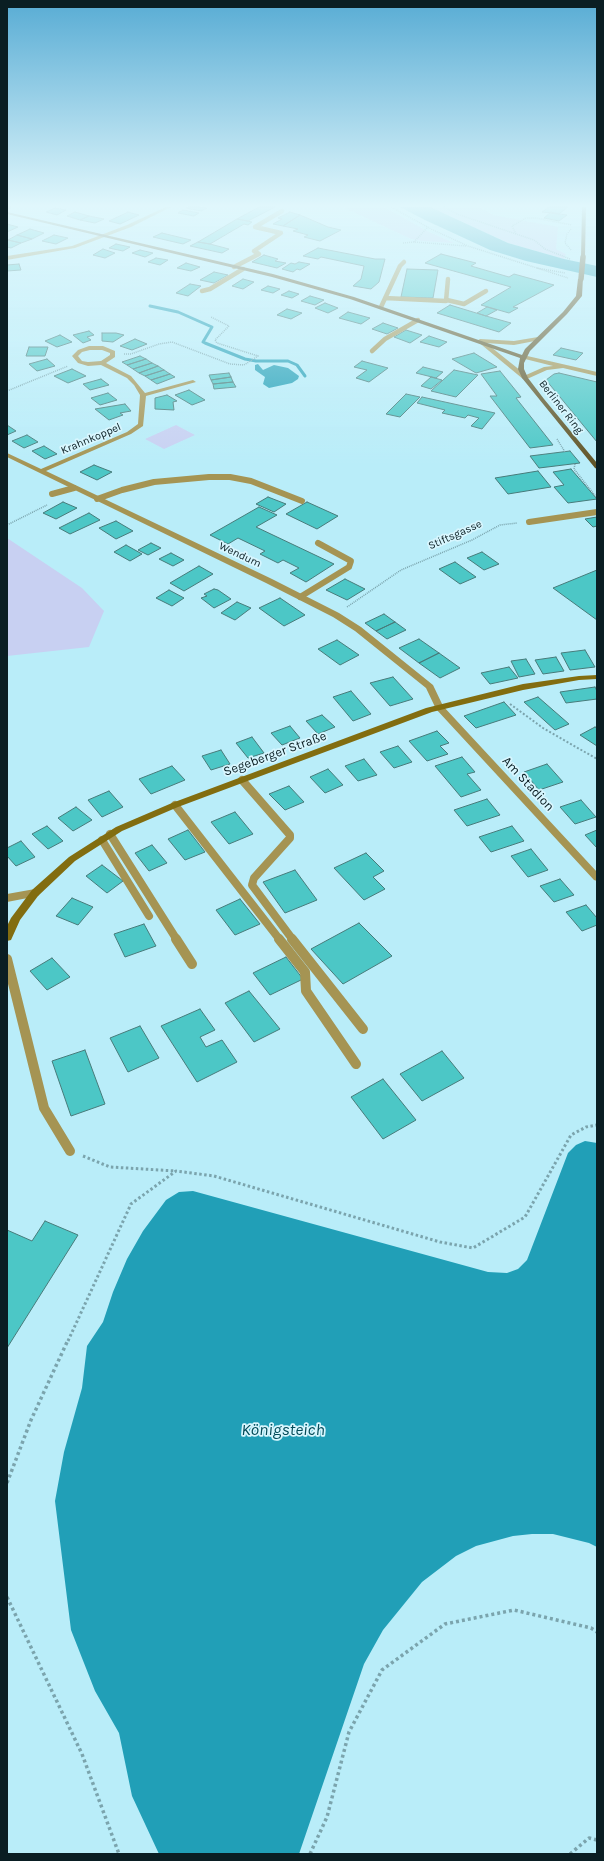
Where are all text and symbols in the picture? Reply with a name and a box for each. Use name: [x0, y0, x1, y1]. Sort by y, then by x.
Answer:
street label: Berliner Ring: [536, 378, 586, 436]
street label: Krahnkoppel: [59, 420, 123, 458]
street label: Stiftsgasse: [426, 517, 484, 553]
street label: Wendum: [217, 539, 263, 571]
street label: Segeberger Straße: [221, 728, 329, 780]
street label: Am Stadion: [499, 753, 557, 815]
water label: Königsteich: [241, 1420, 325, 1440]

